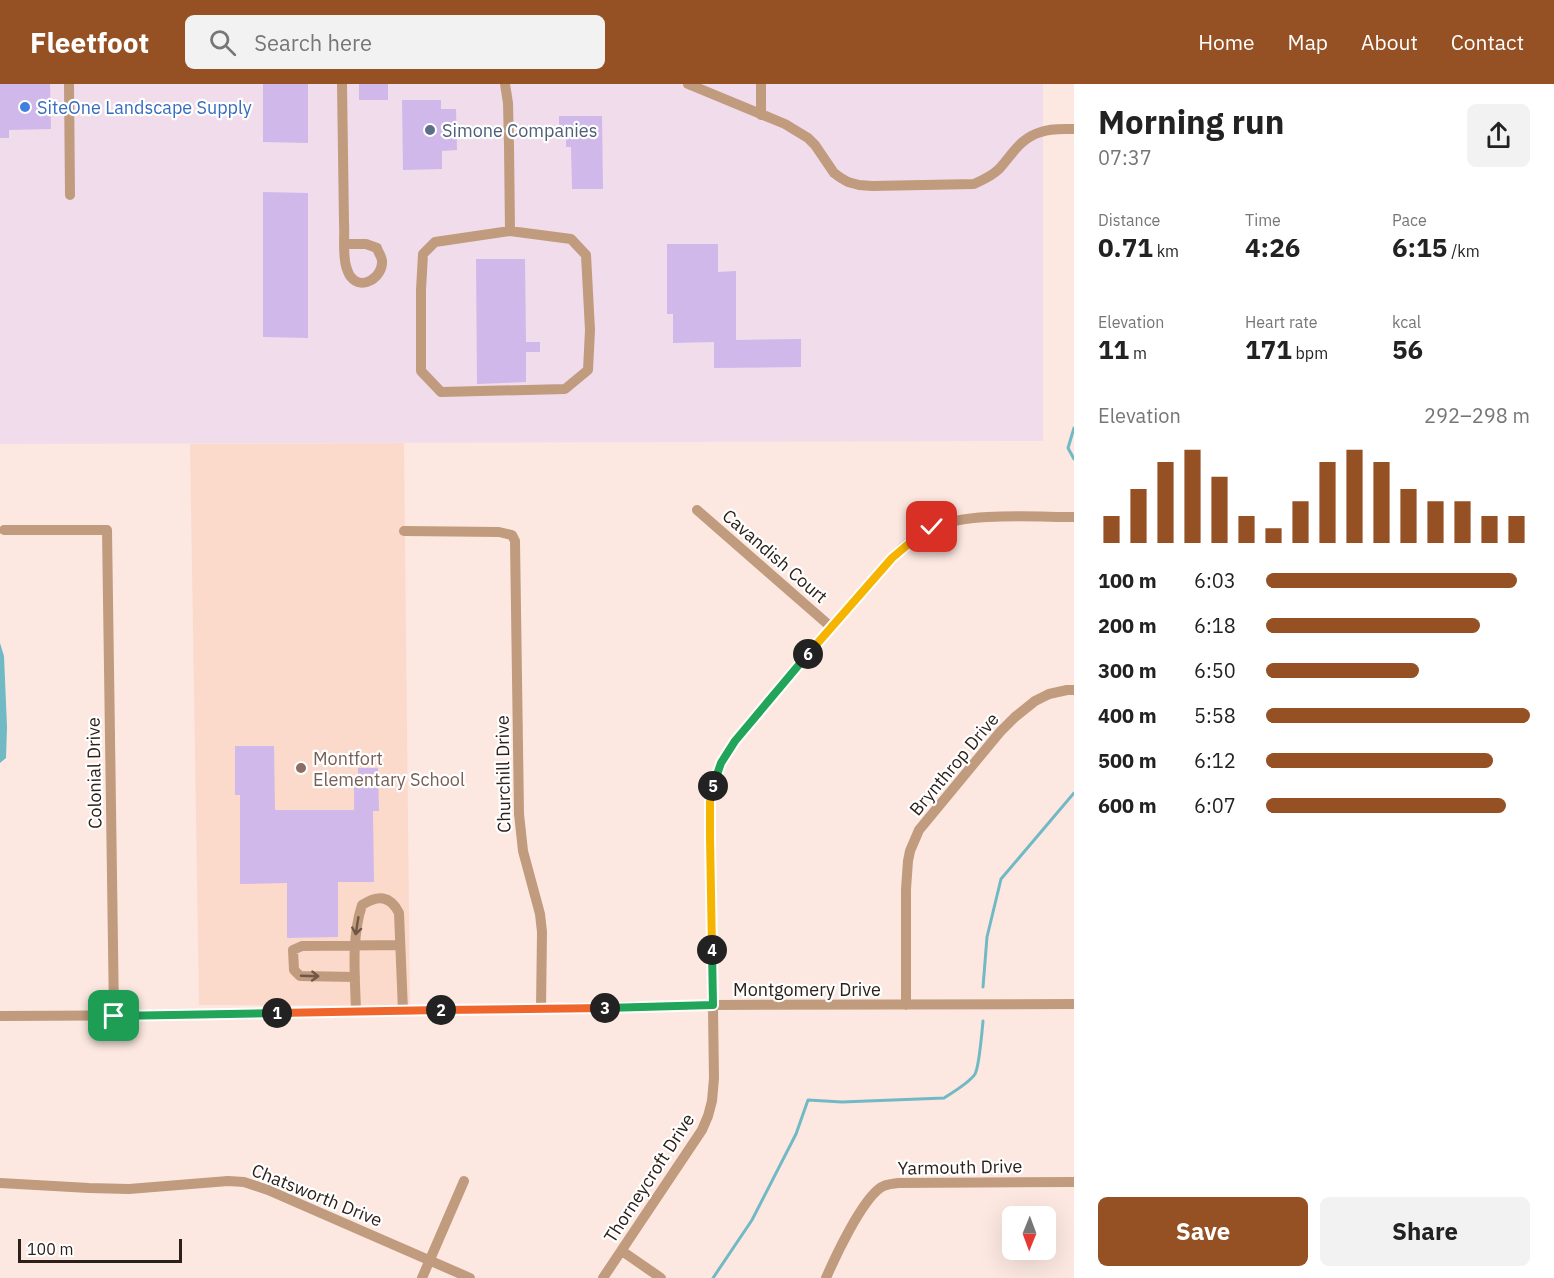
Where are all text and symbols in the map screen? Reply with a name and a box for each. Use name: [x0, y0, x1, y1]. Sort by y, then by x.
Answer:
search box: [185, 15, 605, 69]
text: Fleetfoot: [30, 24, 149, 61]
icon: search: [206, 26, 239, 59]
text: Search here: [254, 28, 372, 57]
text: Home: [1198, 28, 1255, 56]
text: Map: [1288, 28, 1328, 56]
text: About: [1361, 28, 1418, 56]
text: Contact: [1451, 28, 1524, 56]
place label: SiteOne Landscape Supply: [37, 96, 252, 119]
marker: SiteOne Landscape Supply: [18, 100, 32, 114]
text: Morning run: [1098, 100, 1284, 143]
button: share: [1467, 104, 1530, 167]
place label: Simone Companies: [442, 119, 598, 142]
marker: Simone Companies: [423, 123, 437, 137]
text: 07:37: [1098, 144, 1152, 171]
text: Distance: [1098, 210, 1160, 230]
text: Time: [1245, 210, 1281, 230]
text: Pace: [1392, 210, 1427, 230]
text: 0.71: [1098, 230, 1153, 264]
text: 4:26: [1245, 230, 1300, 264]
text: 6:15: [1392, 230, 1447, 264]
text: km: [1153, 241, 1179, 261]
text: /km: [1447, 241, 1480, 261]
text: Elevation: [1098, 312, 1164, 332]
text: Heart rate: [1245, 312, 1318, 332]
text: kcal: [1392, 312, 1421, 332]
text: 11: [1098, 332, 1129, 366]
text: 171: [1245, 332, 1292, 366]
text: 56: [1392, 332, 1423, 366]
text: m: [1129, 343, 1147, 363]
text: bpm: [1292, 343, 1328, 363]
text: Elevation: [1098, 402, 1181, 429]
text: 292–298 m: [1424, 402, 1530, 429]
pin: [906, 501, 957, 552]
street label: Cavandish Court: [718, 504, 832, 608]
icon: check: [915, 510, 948, 543]
text: 100 m: [1098, 567, 1157, 594]
text: 6:03: [1194, 567, 1236, 594]
text: 200 m: [1098, 612, 1157, 639]
text: 6:18: [1194, 612, 1236, 639]
pin: 6: [793, 639, 823, 669]
text: 6: [803, 644, 813, 664]
text: 300 m: [1098, 657, 1157, 684]
text: 6:50: [1194, 657, 1236, 684]
text: 400 m: [1098, 702, 1157, 729]
text: 5:58: [1194, 702, 1236, 729]
street label: Brynthrop Drive: [904, 708, 1004, 820]
street label: Churchill Drive: [490, 715, 516, 833]
street label: Colonial Drive: [82, 717, 106, 829]
place label: Montfort Elementary School: [313, 747, 465, 791]
text: 500 m: [1098, 747, 1157, 774]
text: 6:12: [1194, 747, 1236, 774]
marker: Montfort Elementary School: [294, 761, 308, 775]
pin: 5: [698, 771, 728, 801]
text: 5: [708, 776, 718, 796]
text: 600 m: [1098, 792, 1157, 819]
text: 6:07: [1194, 792, 1236, 819]
one-way arrow: [352, 915, 363, 935]
pin: 4: [697, 935, 727, 965]
text: 4: [707, 940, 717, 960]
one-way arrow: [300, 970, 320, 982]
street label: Montgomery Drive: [733, 978, 881, 1001]
pin: [88, 990, 139, 1041]
pin: 3: [590, 993, 620, 1023]
pin: 2: [426, 995, 456, 1025]
pin: 1: [262, 998, 292, 1028]
text: 3: [600, 998, 610, 1018]
icon: arrive: [97, 999, 130, 1032]
text: 2: [436, 1000, 446, 1020]
text: 1: [272, 1003, 282, 1023]
street label: Thorneycroft Drive: [599, 1109, 700, 1247]
street label: Yarmouth Drive: [898, 1154, 1023, 1180]
street label: Chatsworth Drive: [248, 1158, 386, 1232]
button: Save: [1098, 1197, 1308, 1266]
button: Share: [1320, 1197, 1530, 1266]
north arrow: [1002, 1206, 1056, 1260]
map controls: [1002, 1206, 1056, 1260]
scale bar: [18, 1236, 182, 1264]
text: 100 m: [27, 1239, 74, 1259]

